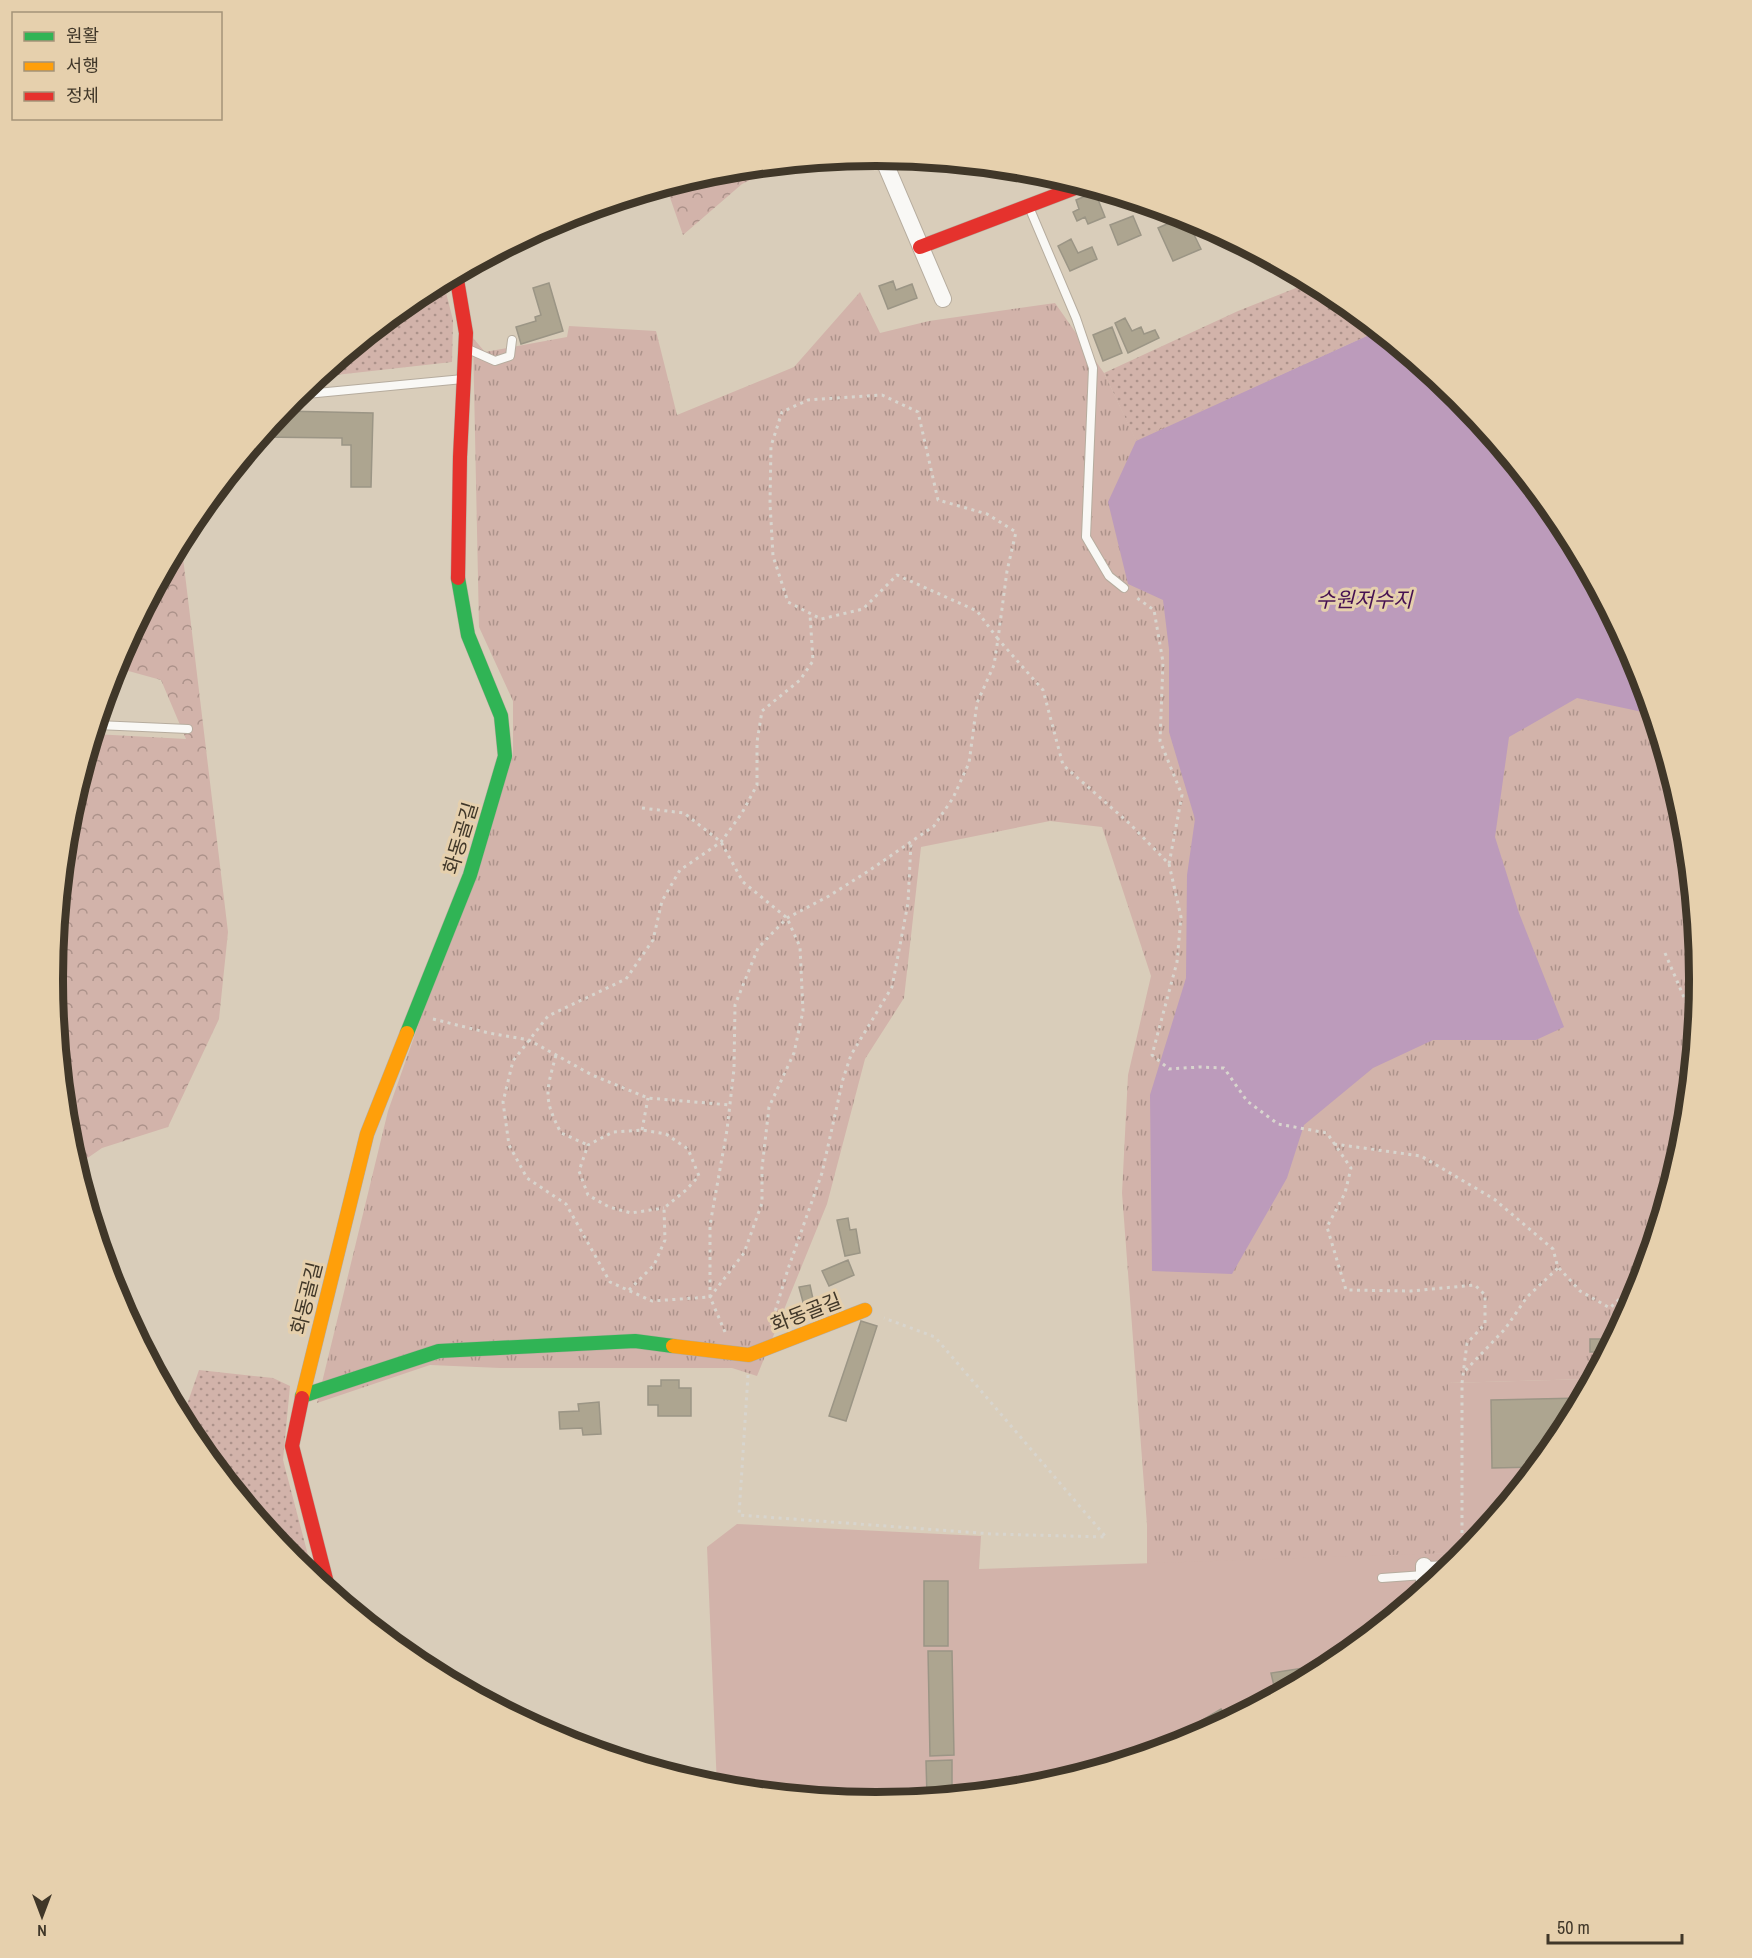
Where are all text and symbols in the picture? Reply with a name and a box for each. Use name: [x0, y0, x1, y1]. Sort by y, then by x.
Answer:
legend: [12, 12, 222, 120]
text: 원활: [66, 23, 99, 48]
text: 서행: [66, 53, 99, 78]
text: 정체: [66, 83, 99, 108]
water label: 수원저수지: [1316, 585, 1414, 614]
street label: 화동골길: [436, 799, 484, 877]
street label: 화동골길: [284, 1259, 328, 1337]
street label: 화동골길: [767, 1286, 845, 1338]
north arrow: [12, 1886, 72, 1946]
scale bar: [1548, 1907, 1682, 1945]
text: 50 m: [1557, 1915, 1590, 1940]
text: N: [37, 1920, 47, 1942]

